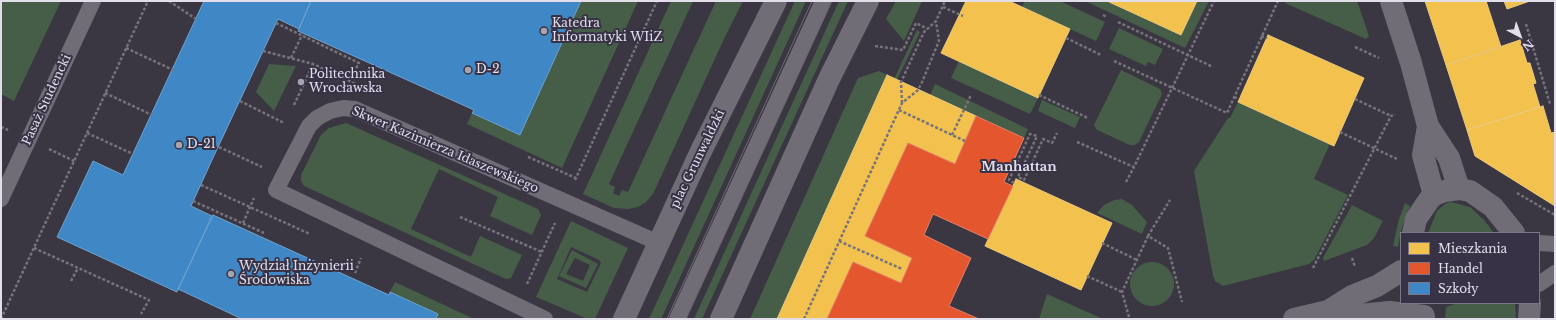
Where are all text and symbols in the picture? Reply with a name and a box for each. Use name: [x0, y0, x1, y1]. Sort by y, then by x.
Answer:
north arrow: [1500, 16, 1540, 56]
place label: Katedra Informatyki WIiZ: [552, 17, 663, 45]
marker: Katedra Informatyki WIiZ: [539, 26, 549, 36]
text: N: [1519, 36, 1536, 54]
street label: Pasaż Studencki: [20, 52, 74, 148]
place label: D-2: [476, 63, 500, 77]
marker: D-2: [463, 65, 473, 75]
place label: Politechnika Wrocławska: [309, 68, 385, 96]
marker: Politechnika Wrocławska: [296, 77, 306, 87]
street label: Skwer Kazimierza Idaszewskiego: [349, 104, 541, 196]
street label: plac Grunwaldzki: [668, 107, 728, 211]
place label: D-21: [187, 138, 216, 152]
marker: D-21: [174, 140, 184, 150]
district label: Manhattan: [981, 159, 1057, 175]
legend: [1400, 232, 1540, 304]
text: Mieszkania: [1438, 241, 1507, 256]
place label: Wydział Inżynierii Środowiska: [239, 260, 354, 288]
text: Handel: [1438, 261, 1483, 276]
marker: Wydział Inżynierii Środowiska: [226, 269, 236, 279]
text: Szkoły: [1438, 281, 1479, 296]

